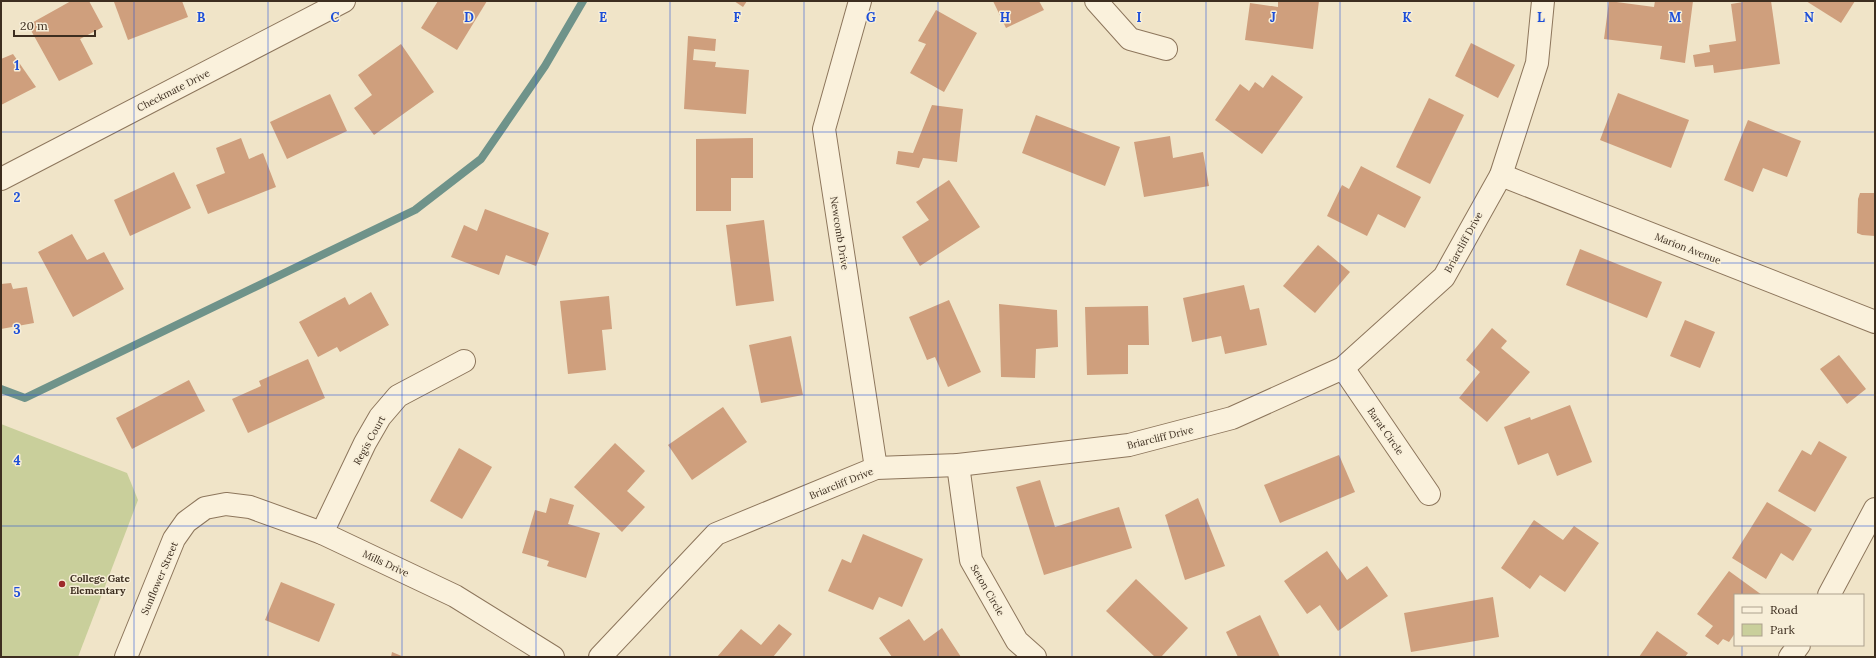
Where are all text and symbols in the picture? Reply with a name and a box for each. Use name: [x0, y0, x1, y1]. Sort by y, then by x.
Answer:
text: B: [197, 9, 206, 26]
text: C: [331, 9, 340, 26]
text: D: [464, 9, 474, 26]
text: E: [599, 9, 607, 26]
text: F: [733, 9, 741, 26]
text: G: [866, 9, 876, 26]
text: H: [1000, 9, 1010, 26]
text: I: [1136, 9, 1142, 26]
text: J: [1270, 9, 1276, 26]
text: K: [1402, 9, 1412, 26]
text: L: [1537, 9, 1545, 26]
text: M: [1669, 9, 1682, 26]
text: N: [1804, 9, 1814, 26]
scale bar: [14, 12, 95, 38]
text: 20 m: [20, 18, 48, 33]
text: 1: [14, 57, 20, 74]
street label: Checkmate Drive: [135, 66, 212, 114]
text: 2: [14, 189, 21, 206]
street label: Newcomb Drive: [827, 195, 852, 271]
street label: Briarcliff Drive: [1441, 209, 1486, 275]
street label: Marion Avenue: [1653, 230, 1723, 267]
text: 3: [13, 321, 21, 338]
street label: Barat Circle: [1365, 405, 1407, 458]
street label: Regis Court: [351, 413, 388, 467]
street label: Briarcliff Drive: [1126, 423, 1195, 452]
text: 4: [13, 452, 21, 469]
street label: Briarcliff Drive: [807, 464, 876, 502]
street label: Sunflower Street: [138, 539, 181, 617]
street label: Mills Drive: [361, 547, 412, 580]
street label: Seton Circle: [968, 562, 1008, 619]
place label: College Gate Elementary: [70, 572, 130, 597]
marker: College Gate Elementary: [57, 579, 67, 589]
text: 5: [13, 584, 21, 601]
legend: [1734, 594, 1864, 646]
text: Road: [1770, 602, 1798, 617]
text: Park: [1770, 622, 1796, 637]

